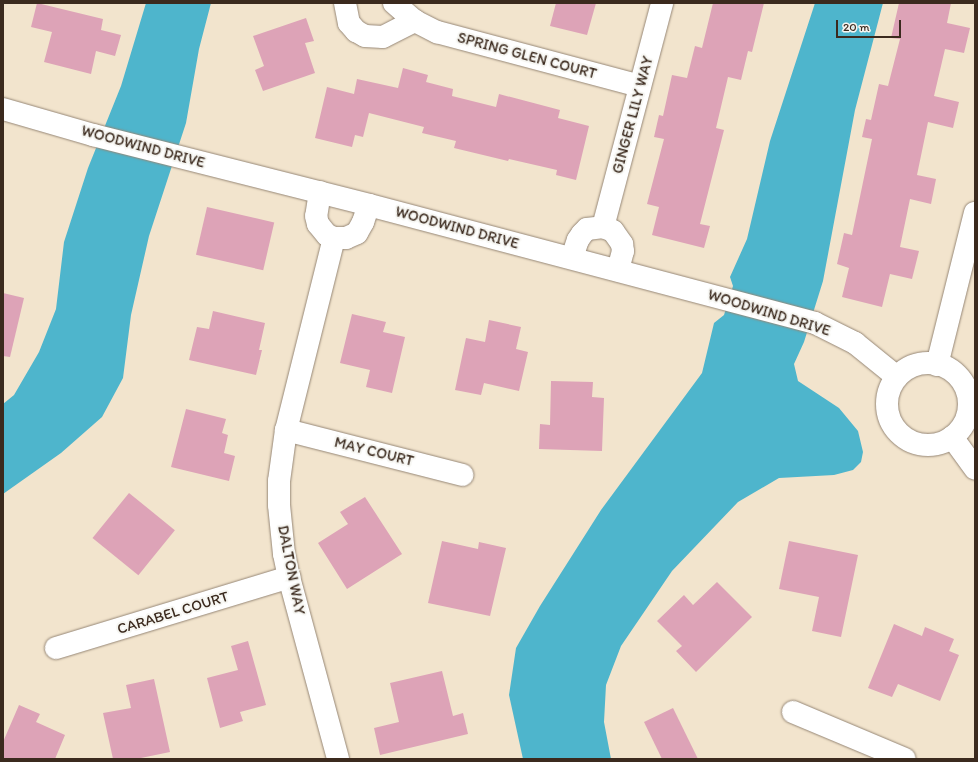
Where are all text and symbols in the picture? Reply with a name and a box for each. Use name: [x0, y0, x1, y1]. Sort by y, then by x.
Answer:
scale bar: [838, 12, 903, 38]
text: 20 m: [843, 20, 870, 34]
street label: SPRING GLEN COURT: [455, 29, 599, 83]
street label: GINGER LILY WAY: [609, 54, 657, 176]
street label: WOODWIND DRIVE: [79, 122, 207, 172]
street label: WOODWIND DRIVE: [393, 203, 521, 253]
street label: WOODWIND DRIVE: [705, 286, 833, 340]
street label: MAY COURT: [332, 433, 416, 471]
street label: DALTON WAY: [274, 524, 308, 616]
street label: CARABEL COURT: [115, 588, 231, 638]

